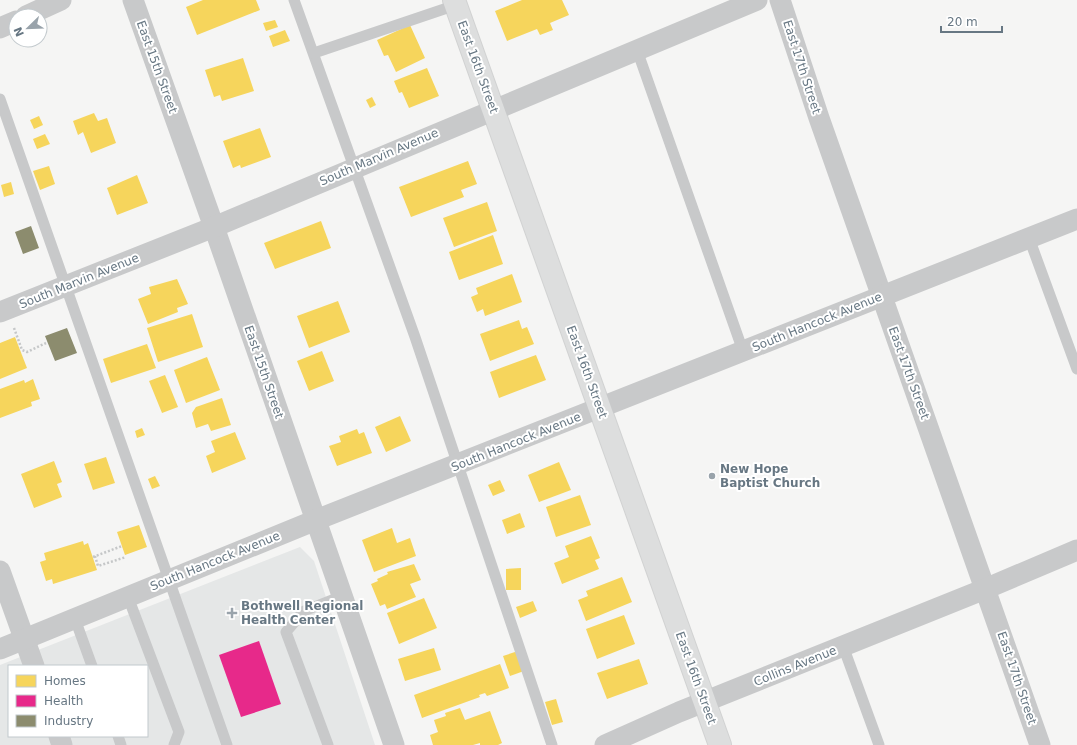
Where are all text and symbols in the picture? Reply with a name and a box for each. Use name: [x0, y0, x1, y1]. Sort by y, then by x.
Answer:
north arrow: [8, 8, 48, 48]
scale bar: [941, 8, 1002, 34]
text: 20 m: [947, 15, 978, 29]
street label: East 17th Street: [780, 18, 824, 116]
street label: East 15th Street: [134, 19, 180, 116]
street label: East 16th Street: [455, 19, 501, 116]
text: N: [11, 25, 27, 38]
street label: South Marvin Avenue: [317, 126, 441, 188]
street label: South Marvin Avenue: [17, 251, 141, 311]
street label: South Hancock Avenue: [750, 290, 884, 354]
street label: East 15th Street: [241, 324, 287, 421]
street label: East 16th Street: [564, 324, 610, 421]
street label: East 17th Street: [886, 325, 932, 422]
street label: South Hancock Avenue: [449, 410, 583, 474]
place label: New Hope Baptist Church: [720, 462, 820, 490]
marker: New Hope Baptist Church: [707, 471, 717, 481]
street label: South Hancock Avenue: [148, 529, 282, 593]
place label: Bothwell Regional Health Center: [241, 599, 363, 627]
marker: Bothwell Regional Health Center: [226, 607, 238, 619]
street label: East 16th Street: [673, 630, 719, 727]
street label: East 17th Street: [994, 630, 1040, 727]
street label: Collins Avenue: [752, 643, 838, 689]
legend: [8, 665, 148, 737]
text: Homes: [44, 674, 86, 688]
text: Health: [44, 694, 83, 708]
text: Industry: [44, 714, 93, 728]

